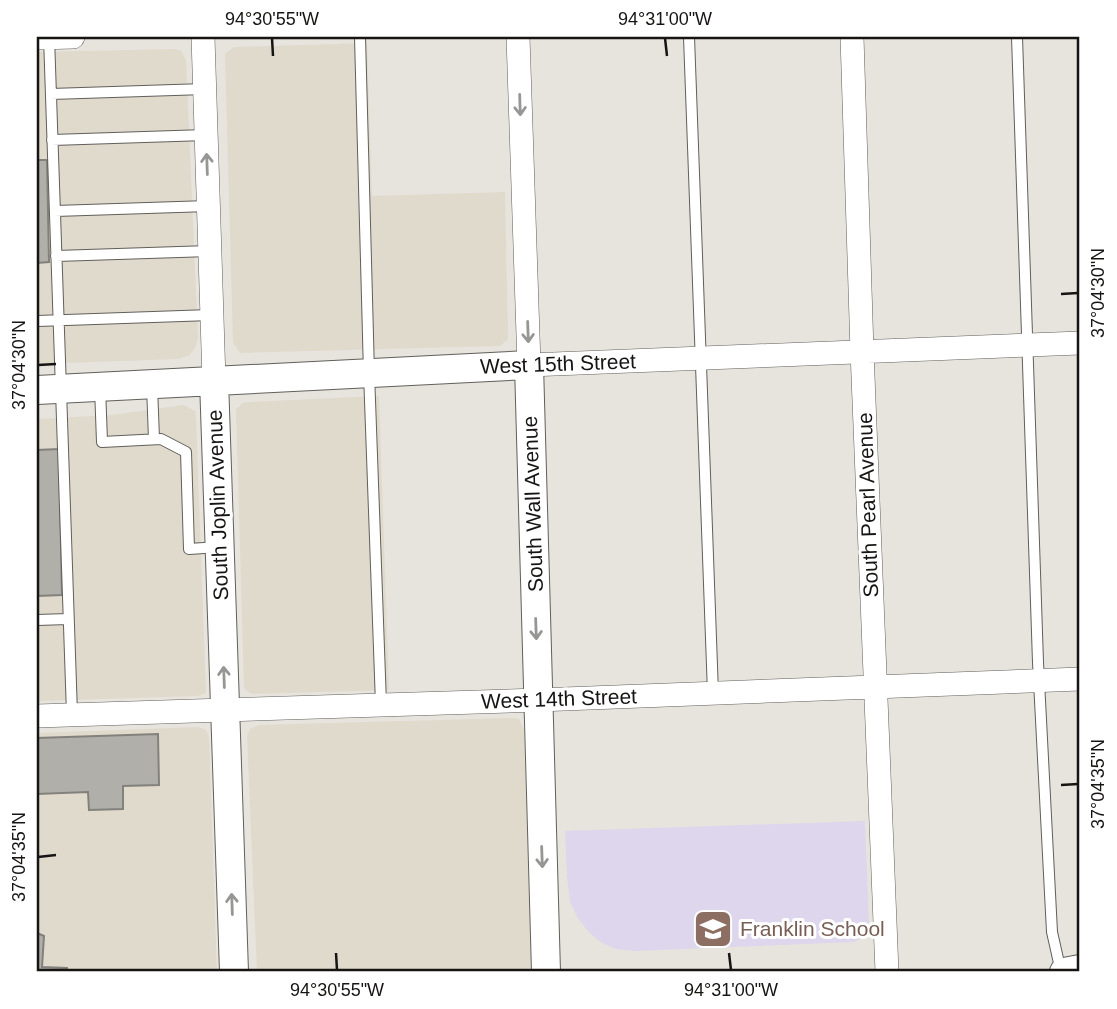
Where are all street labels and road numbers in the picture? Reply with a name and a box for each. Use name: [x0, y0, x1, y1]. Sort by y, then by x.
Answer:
street label: West 15th Street: [480, 349, 637, 378]
street label: South Joplin Avenue: [203, 409, 232, 601]
street label: South Pearl Avenue: [853, 412, 882, 598]
street label: South Wall Avenue: [518, 416, 547, 593]
street label: West 14th Street: [481, 684, 638, 713]

